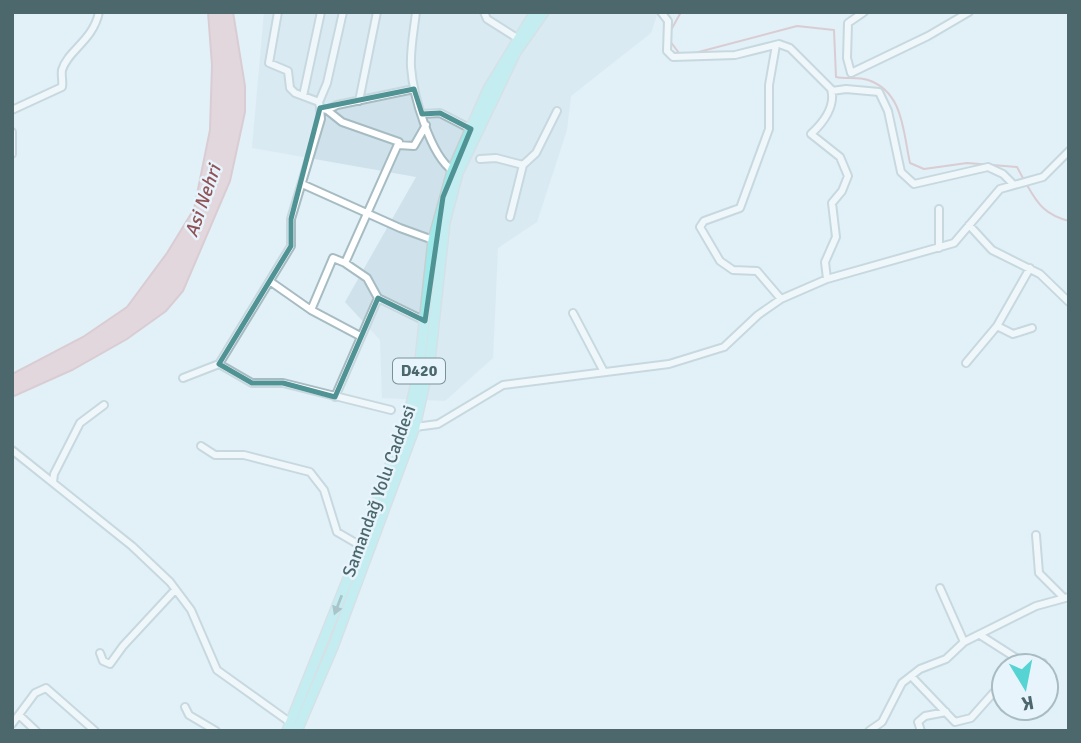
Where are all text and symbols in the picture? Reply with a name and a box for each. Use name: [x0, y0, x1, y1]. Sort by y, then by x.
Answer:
water label: Asi Nehri: [180, 160, 227, 240]
road number: D420: [393, 358, 445, 384]
street label: Samandağ Yolu Caddesi: [338, 402, 420, 580]
one-way arrow: [332, 595, 343, 616]
north arrow: [990, 652, 1060, 722]
text: K: [1020, 690, 1036, 716]

